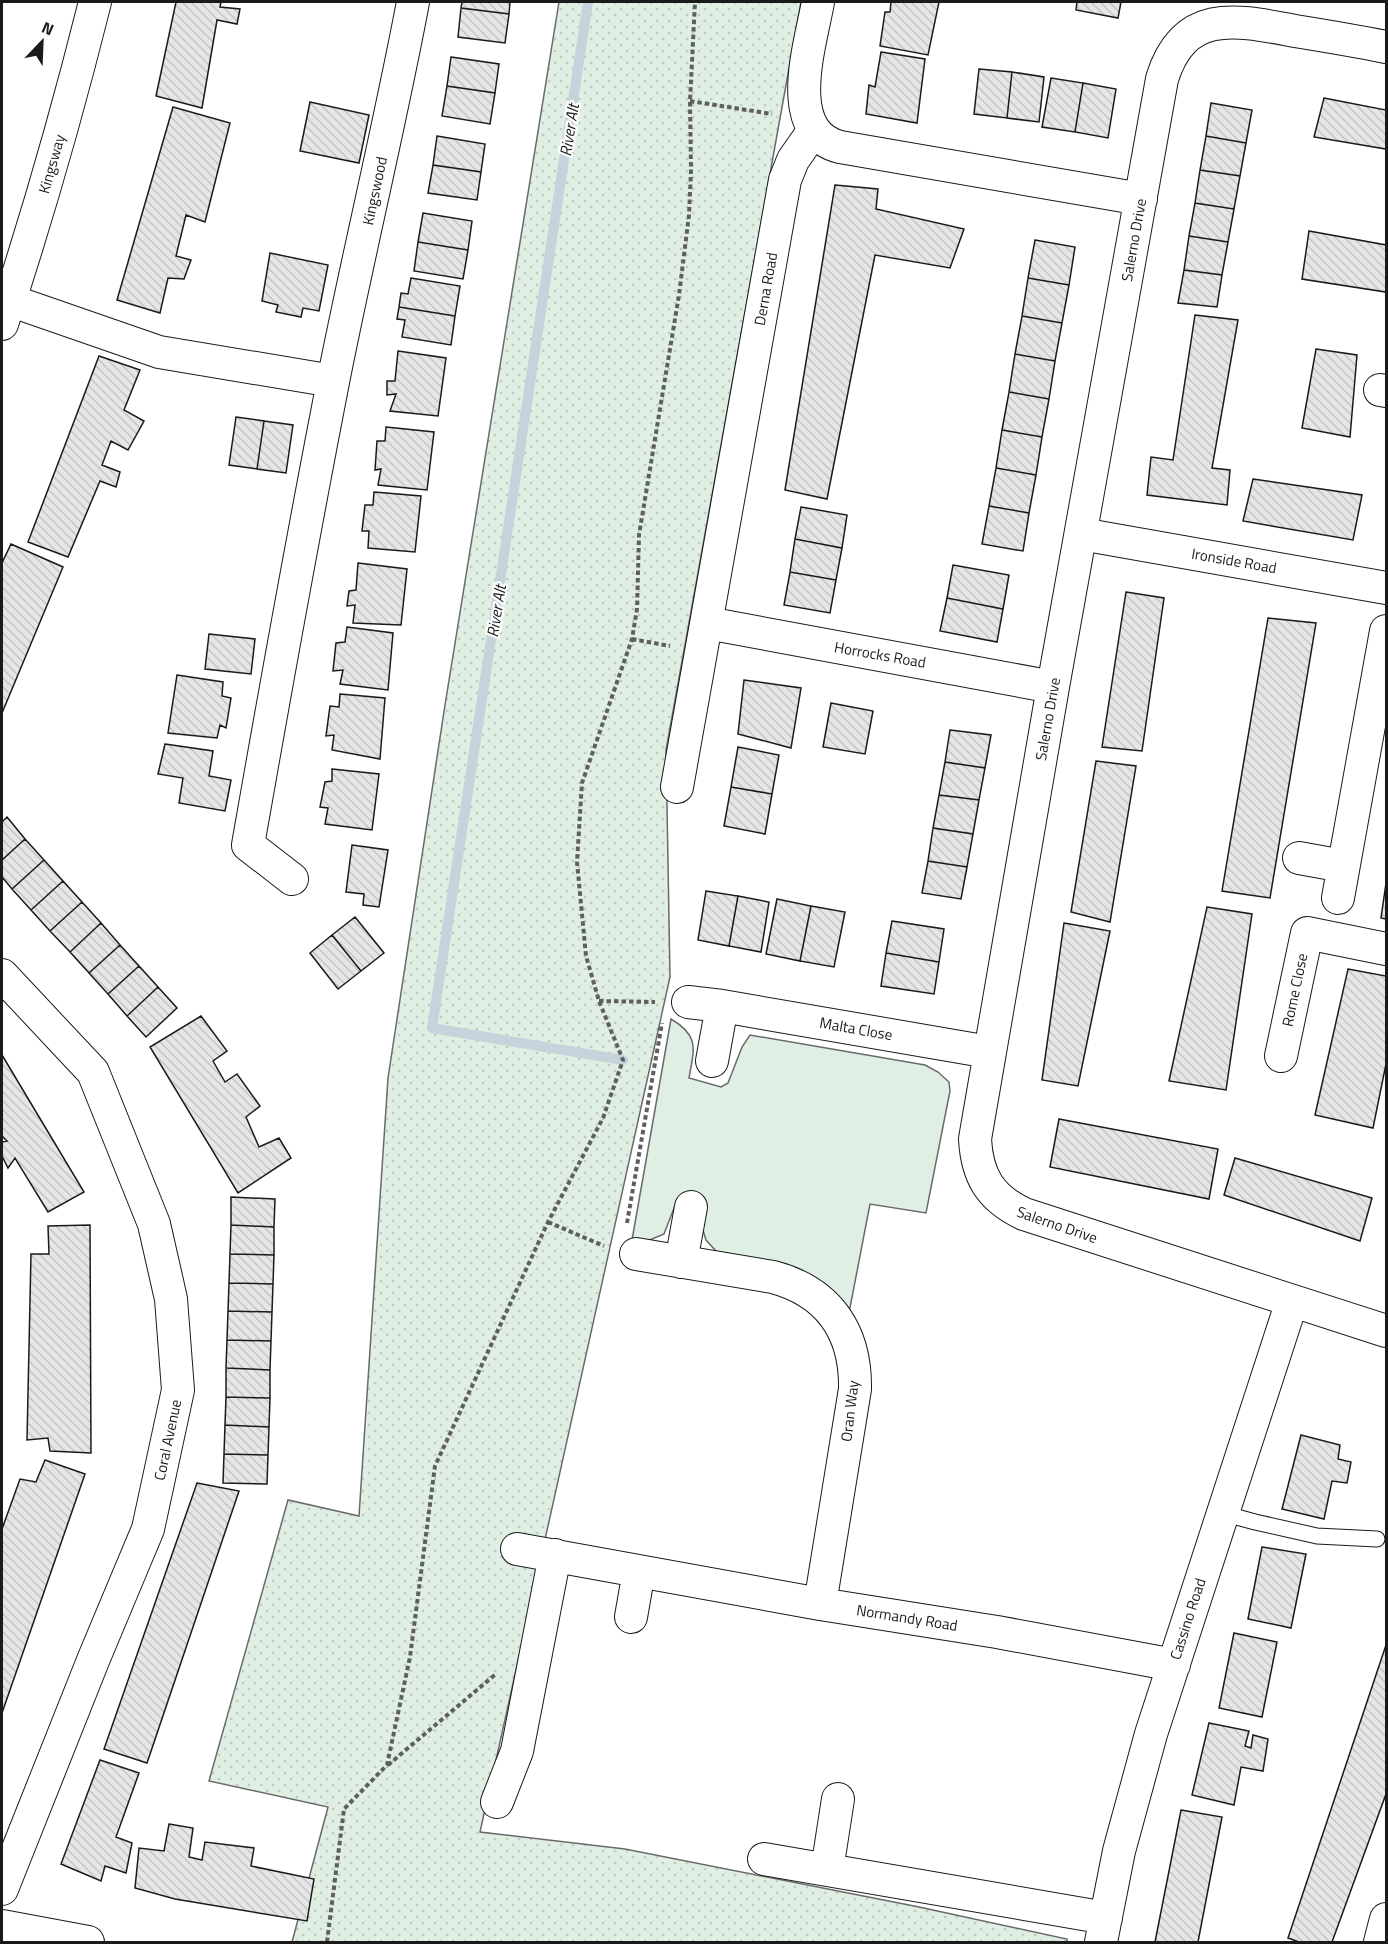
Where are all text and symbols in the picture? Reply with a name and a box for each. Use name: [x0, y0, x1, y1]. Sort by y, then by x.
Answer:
north arrow: [12, 12, 72, 72]
text: N: [38, 15, 58, 41]
water label: River Alt: [553, 100, 585, 158]
street label: Kingsway: [32, 132, 71, 196]
street label: Kingswood: [356, 154, 393, 227]
street label: Salerno Drive: [1115, 197, 1152, 283]
street label: Derna Road: [748, 251, 783, 327]
street label: Ironside Road: [1190, 542, 1279, 579]
water label: River Alt: [480, 581, 512, 639]
street label: Horrocks Road: [832, 635, 928, 674]
street label: Salerno Drive: [1029, 676, 1066, 762]
street label: Rome Close: [1276, 951, 1314, 1029]
street label: Malta Close: [818, 1011, 894, 1046]
street label: Salerno Drive: [1014, 1200, 1101, 1249]
street label: Oran Way: [834, 1379, 865, 1443]
street label: Coral Avenue: [148, 1397, 187, 1483]
street label: Cassino Road: [1164, 1575, 1212, 1663]
street label: Normandy Road: [855, 1598, 959, 1637]

